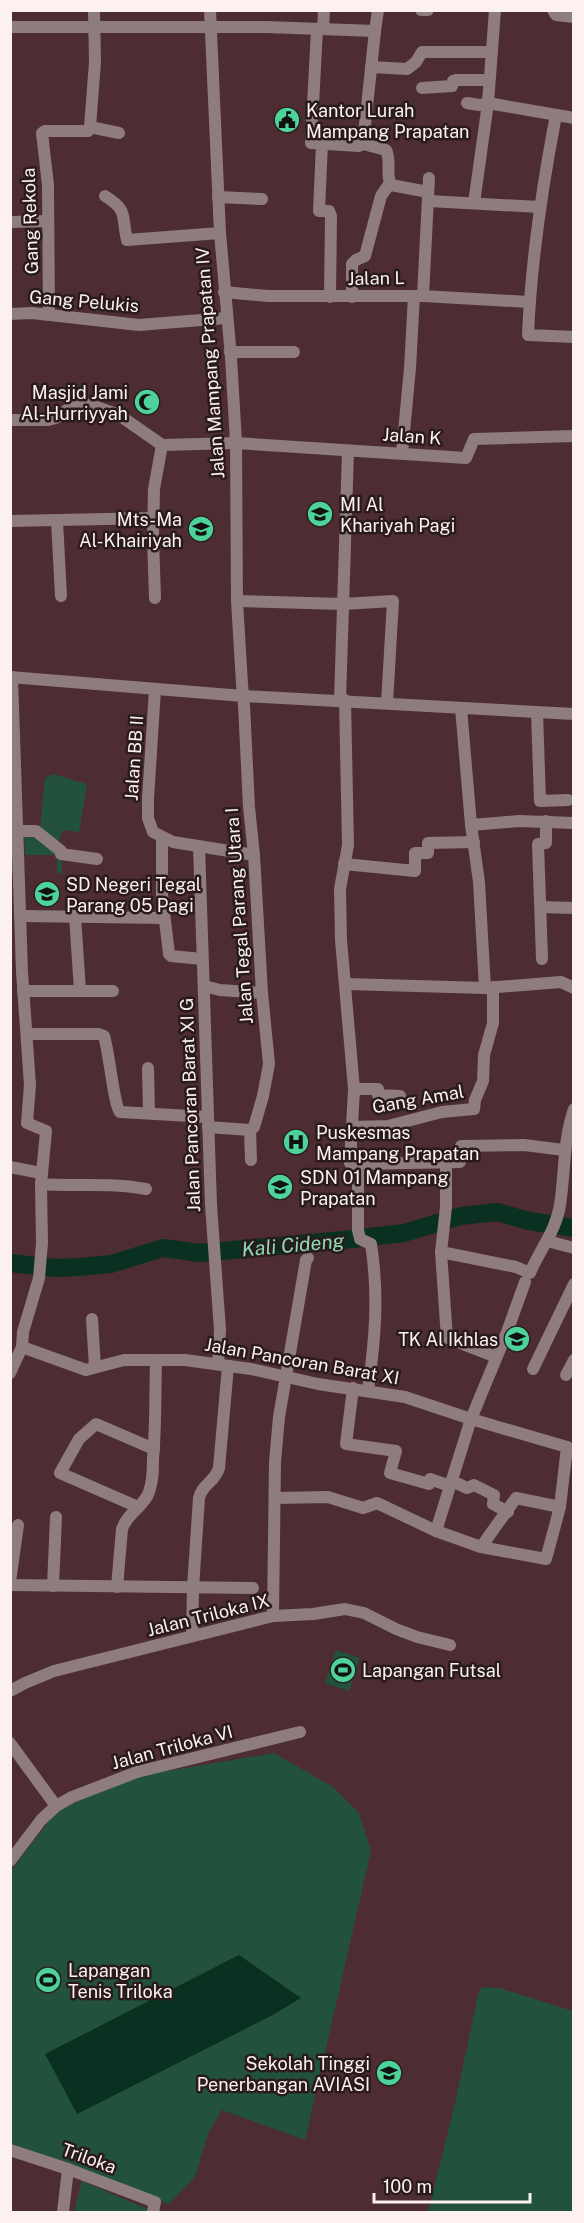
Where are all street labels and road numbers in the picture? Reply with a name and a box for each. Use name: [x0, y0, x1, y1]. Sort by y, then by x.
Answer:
street label: Gang Rekola: [18, 167, 42, 275]
street label: Jalan Mampang Prapatan IV: [191, 246, 229, 480]
street label: Jalan L: [347, 267, 405, 289]
street label: Gang Pelukis: [28, 286, 140, 316]
street label: Jalan K: [382, 423, 442, 449]
street label: Jalan BB II: [121, 714, 147, 802]
street label: Jalan Tegal Parang Utara I: [221, 807, 257, 1025]
street label: Jalan Pancoran Barat XI G: [176, 997, 204, 1213]
street label: Gang Amal: [370, 1081, 466, 1117]
street label: Jalan Pancoran Barat XI: [203, 1334, 401, 1388]
street label: Jalan Triloka IX: [145, 1590, 271, 1640]
street label: Jalan Triloka VI: [109, 1721, 235, 1773]
street label: Triloka: [59, 2138, 119, 2178]

